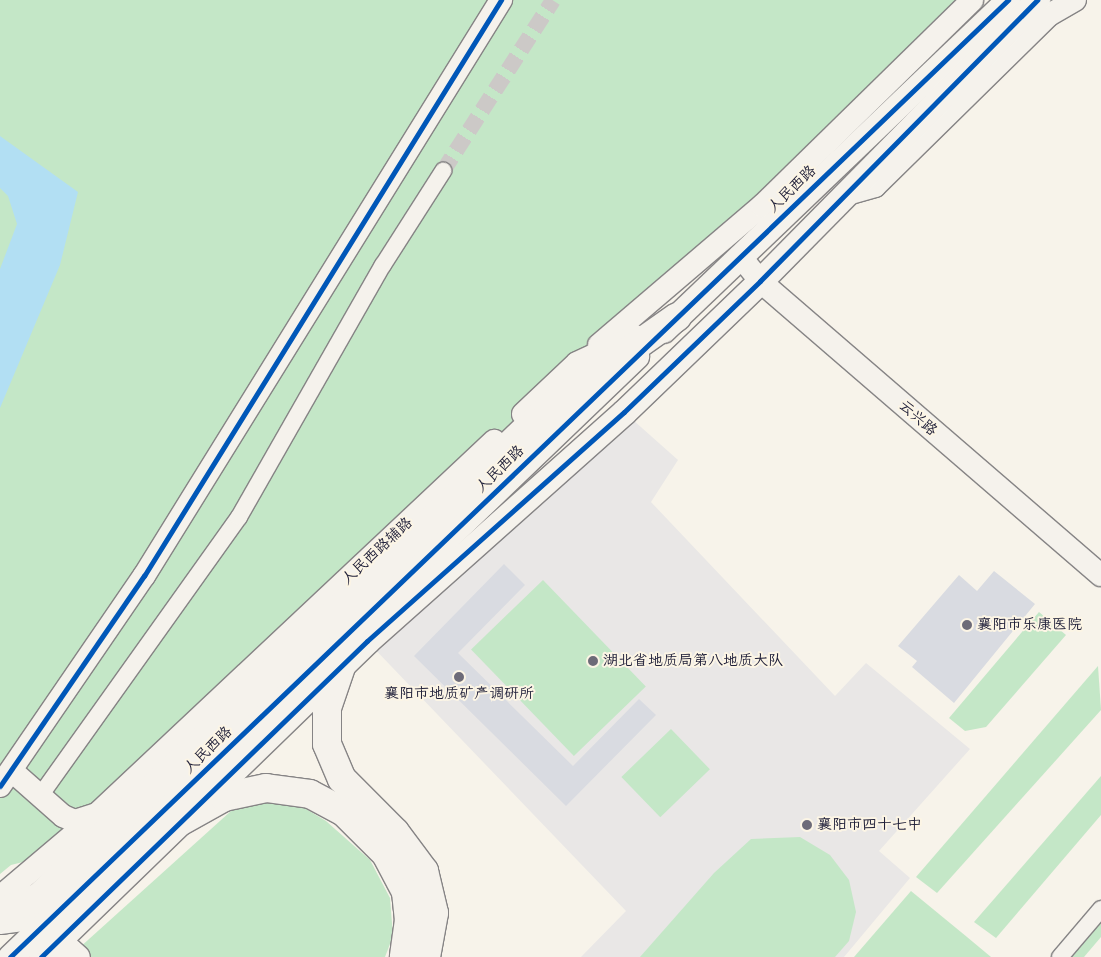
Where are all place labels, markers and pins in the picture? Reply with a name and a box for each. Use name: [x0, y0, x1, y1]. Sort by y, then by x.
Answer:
place label: 襄阳市乐康医院: [977, 616, 1082, 634]
marker: 襄阳市乐康医院: [961, 619, 973, 631]
place label: 湖北省地质局第八地质大队: [603, 652, 783, 670]
marker: 湖北省地质局第八地质大队: [587, 655, 599, 667]
marker: 襄阳市地质矿产调研所: [453, 671, 465, 683]
place label: 襄阳市地质矿产调研所: [384, 685, 534, 703]
place label: 襄阳市四十七中: [817, 816, 922, 834]
marker: 襄阳市四十七中: [801, 819, 813, 831]

